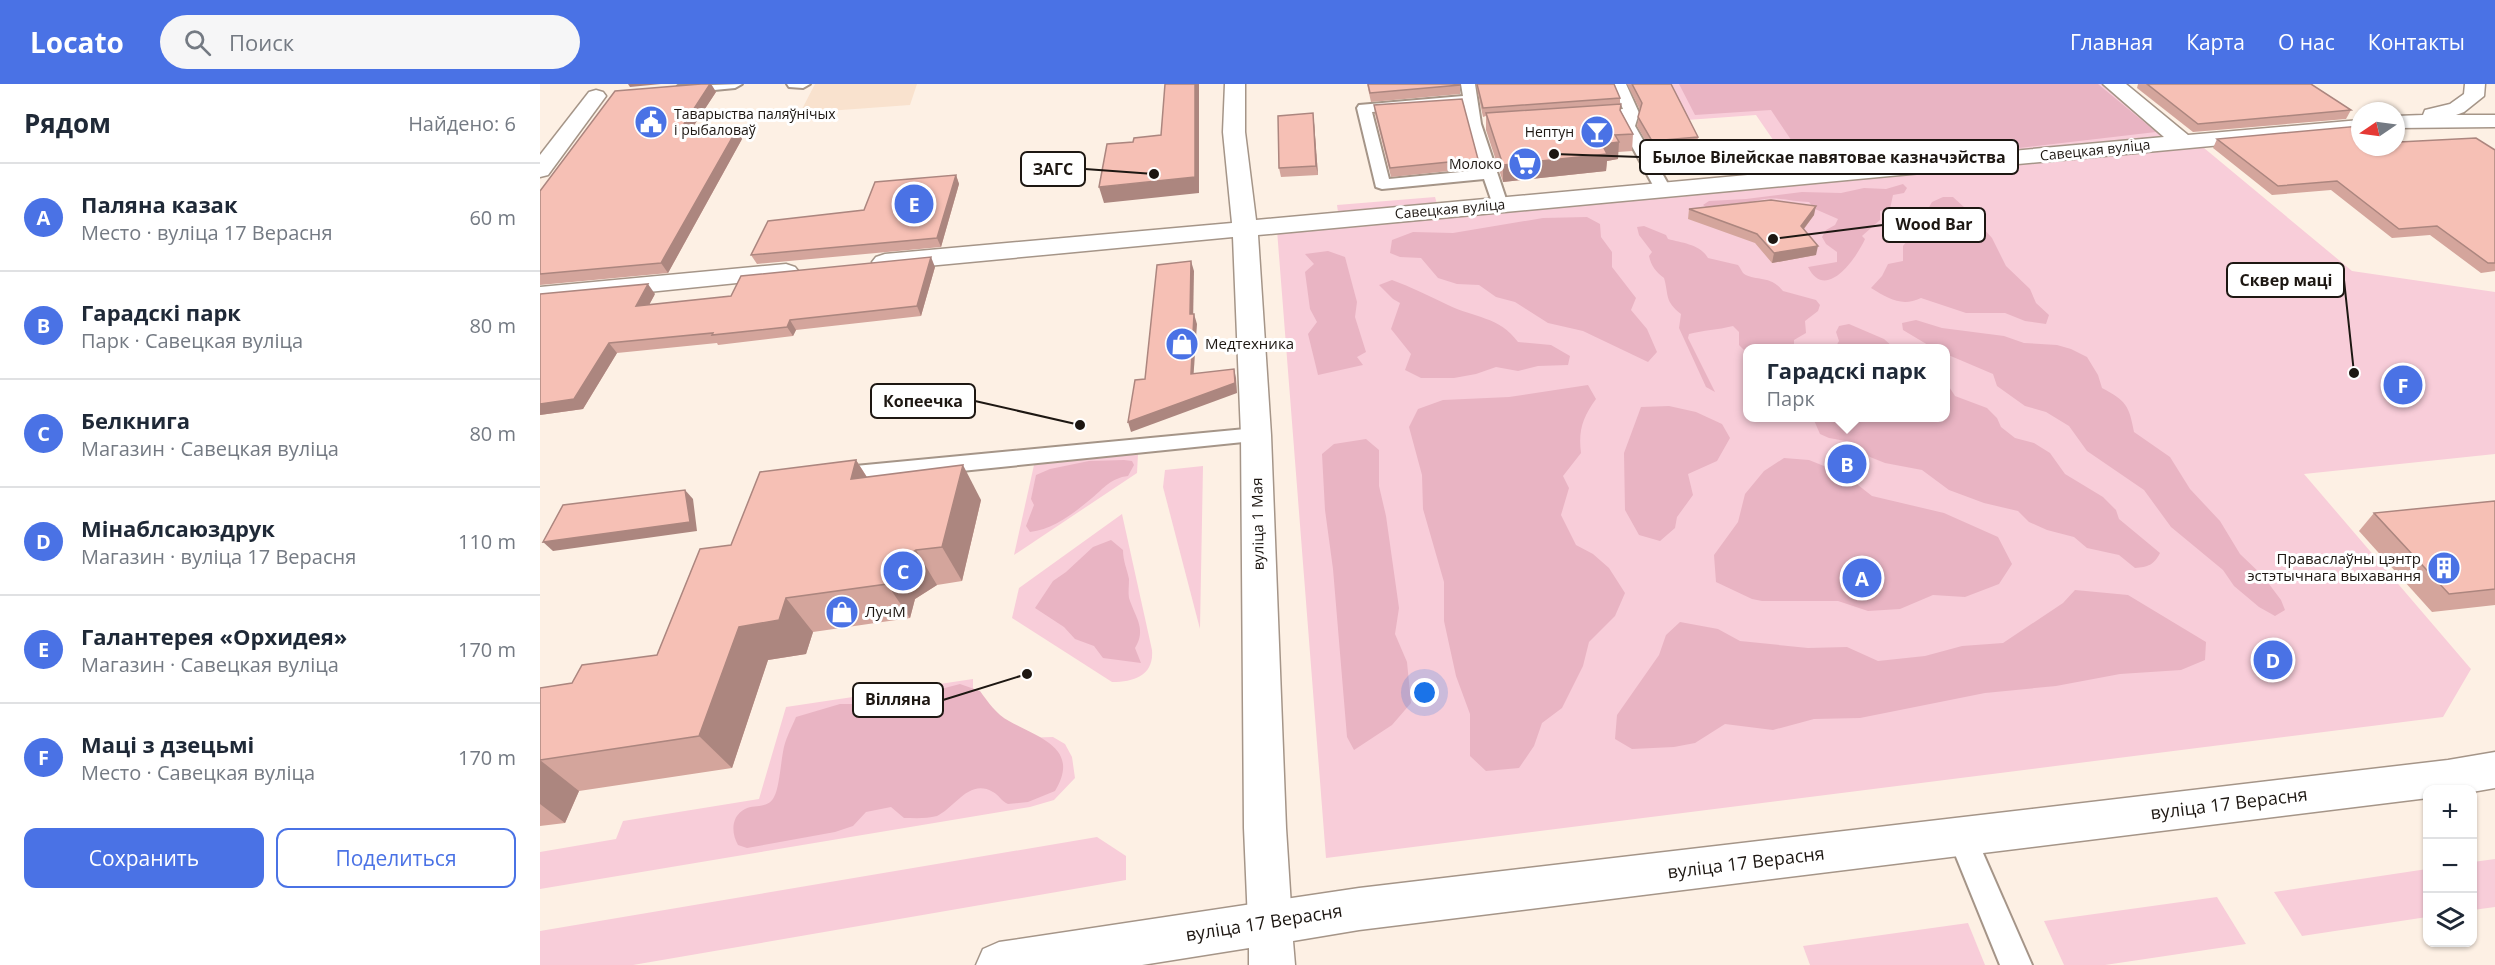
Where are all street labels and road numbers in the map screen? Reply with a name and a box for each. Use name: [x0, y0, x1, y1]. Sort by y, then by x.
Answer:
street label: Савецкая вуліца: [2039, 134, 2151, 165]
street label: Савецкая вуліца: [1394, 194, 1506, 223]
street label: вуліца 1 Мая: [1246, 477, 1268, 571]
street label: вуліца 17 Верасня: [2149, 781, 2309, 825]
street label: вуліца 17 Верасня: [1666, 840, 1826, 884]
street label: вуліца 17 Верасня: [1184, 898, 1344, 946]

